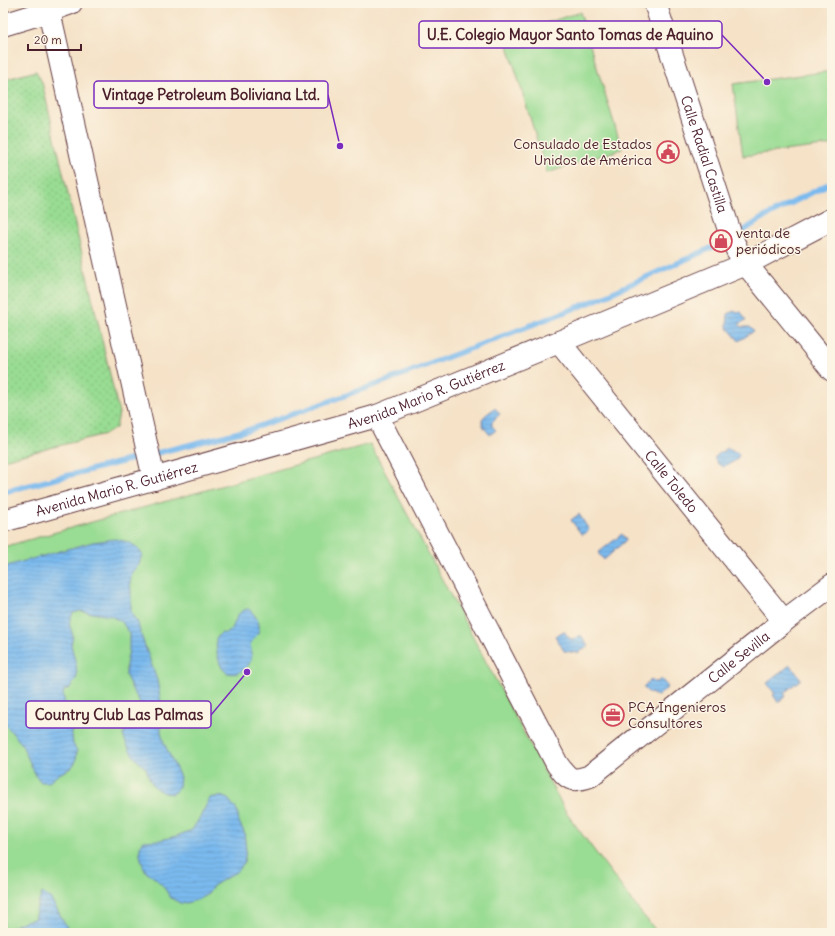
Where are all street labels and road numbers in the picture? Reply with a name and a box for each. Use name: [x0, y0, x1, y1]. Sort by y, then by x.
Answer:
street label: Calle Radial Castilla: [677, 93, 732, 215]
street label: Avenida Mario R. Gutiérrez: [345, 356, 508, 433]
street label: Calle Toledo: [641, 446, 702, 516]
street label: Avenida Mario R. Gutiérrez: [34, 458, 200, 520]
street label: Calle Sevilla: [704, 627, 773, 687]

